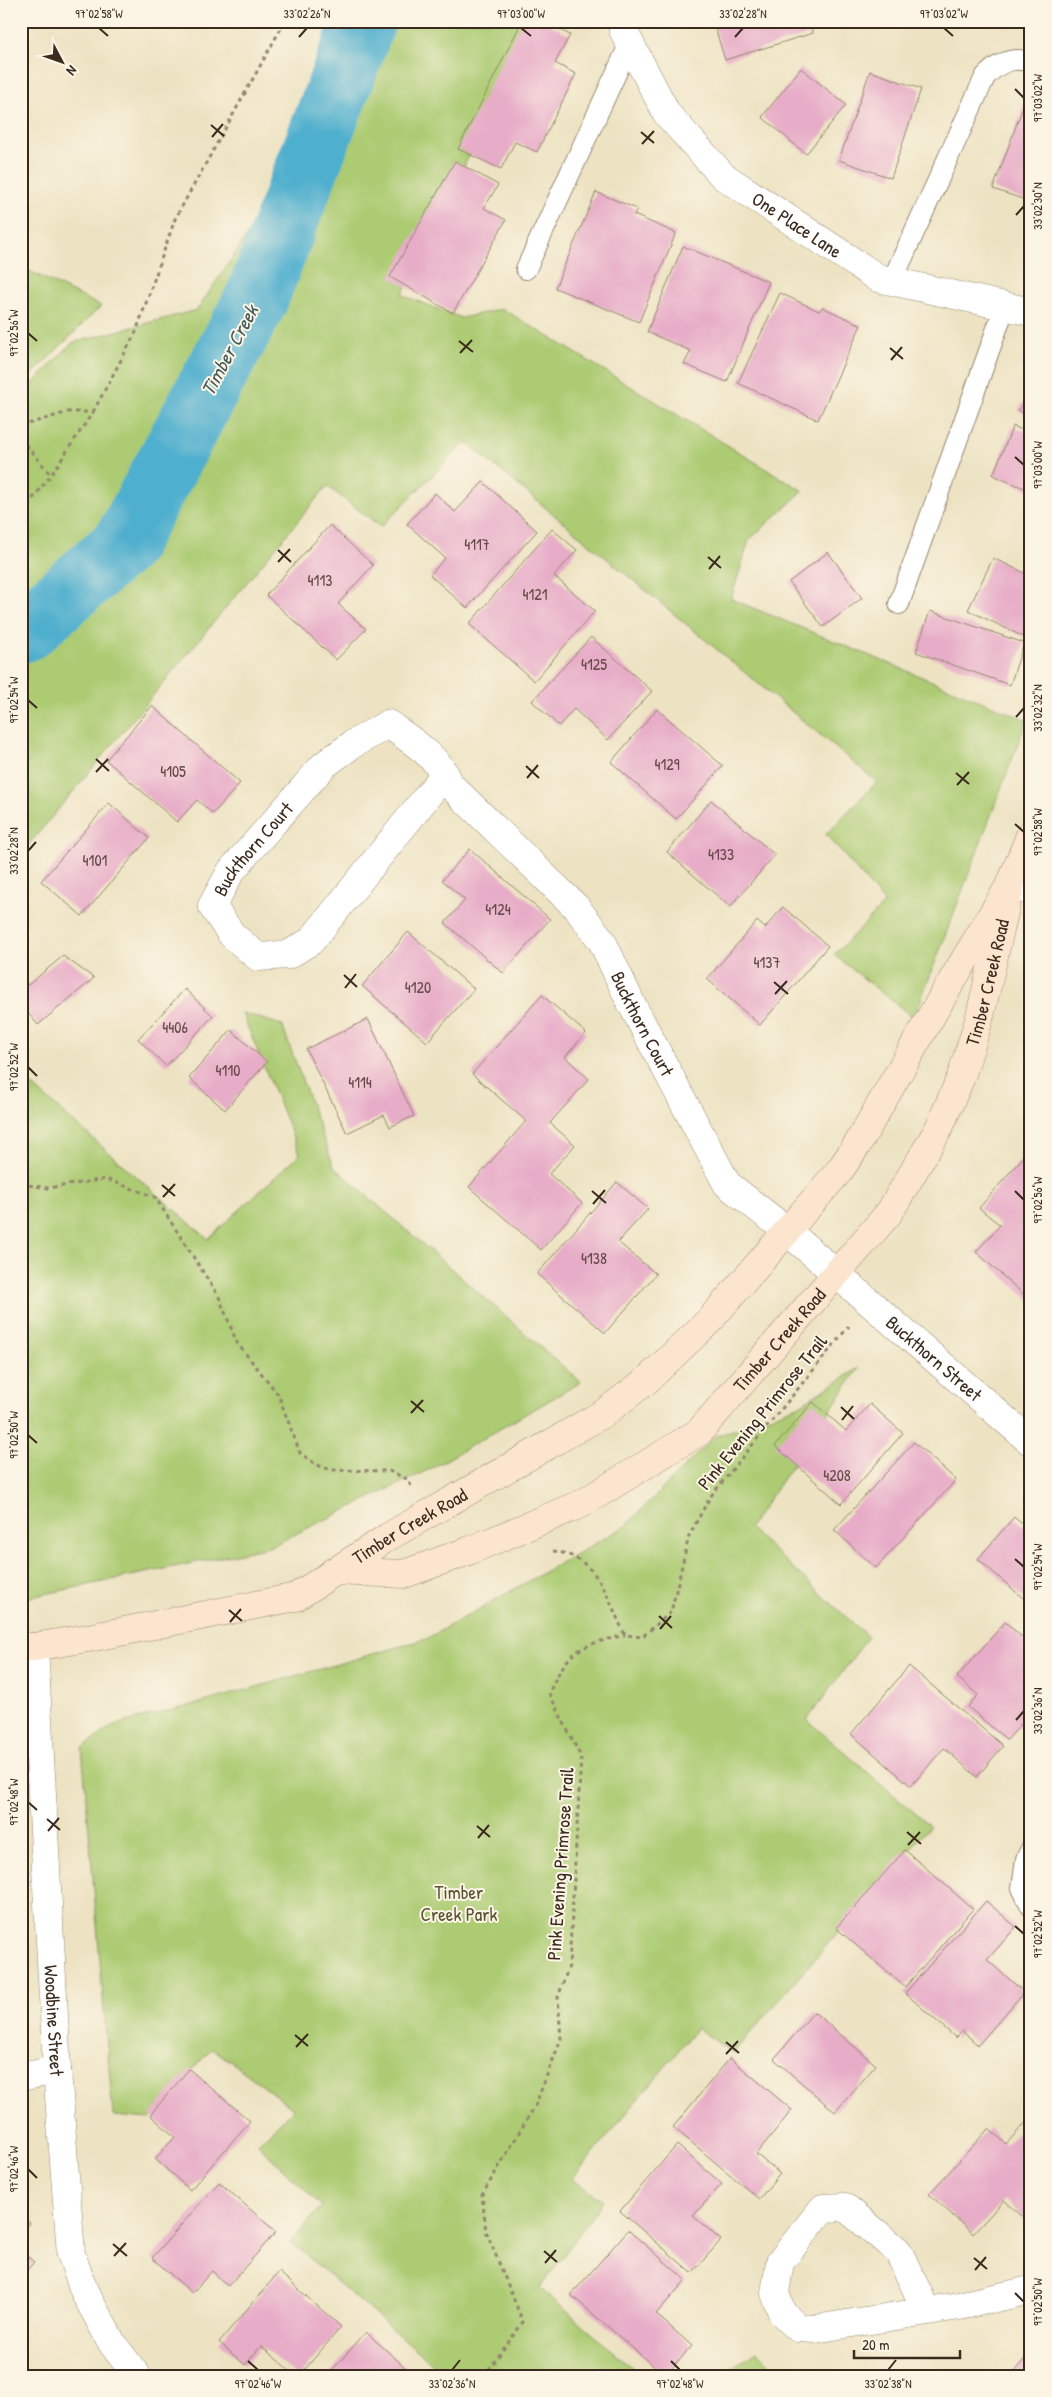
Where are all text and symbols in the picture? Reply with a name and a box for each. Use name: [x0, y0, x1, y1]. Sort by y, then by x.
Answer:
text: 97°02'58"W: [75, 5, 123, 22]
text: 33°02'26"N: [284, 5, 330, 22]
text: 97°03'00"W: [497, 5, 545, 22]
text: 33°02'28"N: [719, 5, 767, 22]
text: 97°03'02"W: [920, 5, 969, 22]
north arrow: [38, 38, 88, 88]
text: N: [62, 62, 82, 80]
text: 97°03'02"W: [1029, 73, 1046, 122]
text: 33°02'30"N: [1029, 182, 1046, 230]
street label: One Place Lane: [747, 186, 847, 264]
water label: Timber Creek: [194, 299, 265, 400]
text: 97°02'56"W: [5, 309, 22, 356]
text: 97°03'00"W: [1029, 441, 1046, 489]
house number: 4117: [464, 533, 490, 555]
house number: 4113: [308, 569, 332, 591]
house number: 4121: [522, 583, 548, 605]
house number: 4125: [581, 653, 607, 675]
text: 97°02'54"W: [5, 676, 22, 723]
text: 33°02'32"N: [1029, 684, 1046, 732]
house number: 4129: [654, 753, 680, 775]
house number: 4105: [160, 760, 186, 782]
street label: Buckthorn Court: [207, 796, 299, 901]
text: 97°02'58"W: [1029, 808, 1046, 856]
text: 33°02'28"N: [5, 827, 22, 875]
house number: 4133: [708, 843, 734, 865]
house number: 4101: [83, 849, 108, 871]
house number: 4124: [485, 898, 511, 920]
street label: Timber Creek Road: [959, 916, 1015, 1049]
house number: 4137: [754, 951, 781, 973]
street label: Buckthorn Court: [605, 967, 681, 1081]
house number: 4120: [405, 976, 431, 998]
house number: 4406: [162, 1016, 188, 1038]
text: 97°02'52"W: [5, 1042, 22, 1091]
house number: 4110: [216, 1059, 240, 1081]
house number: 4114: [348, 1071, 372, 1093]
text: 97°02'56"W: [1029, 1176, 1046, 1223]
house number: 4138: [581, 1247, 607, 1269]
street label: Timber Creek Road: [727, 1282, 832, 1397]
street label: Buckthorn Street: [881, 1309, 988, 1407]
street label: Pink Evening Primrose Trail: [691, 1328, 833, 1495]
text: 97°02'50"W: [5, 1411, 22, 1459]
house number: 4208: [823, 1464, 851, 1486]
street label: Timber Creek Road: [347, 1481, 472, 1570]
text: 97°02'54"W: [1029, 1543, 1046, 1590]
text: 33°02'36"N: [1029, 1688, 1046, 1734]
street label: Pink Evening Primrose Trail: [540, 1766, 580, 1961]
text: 97°02'48"W: [5, 1778, 22, 1825]
park label: Timber Creek Park: [421, 1879, 498, 1927]
text: 97°02'52"W: [1029, 1909, 1046, 1958]
street label: Woodbine Street: [38, 1964, 70, 2077]
text: 97°02'46"W: [5, 2145, 22, 2192]
text: 97°02'50"W: [1029, 2278, 1046, 2326]
scale bar: [854, 2327, 961, 2359]
text: 20 m: [862, 2334, 889, 2355]
text: 97°02'46"W: [235, 2375, 282, 2392]
text: 33°02'36"N: [429, 2375, 475, 2392]
text: 97°02'48"W: [657, 2375, 704, 2392]
text: 33°02'38"N: [864, 2375, 912, 2392]

